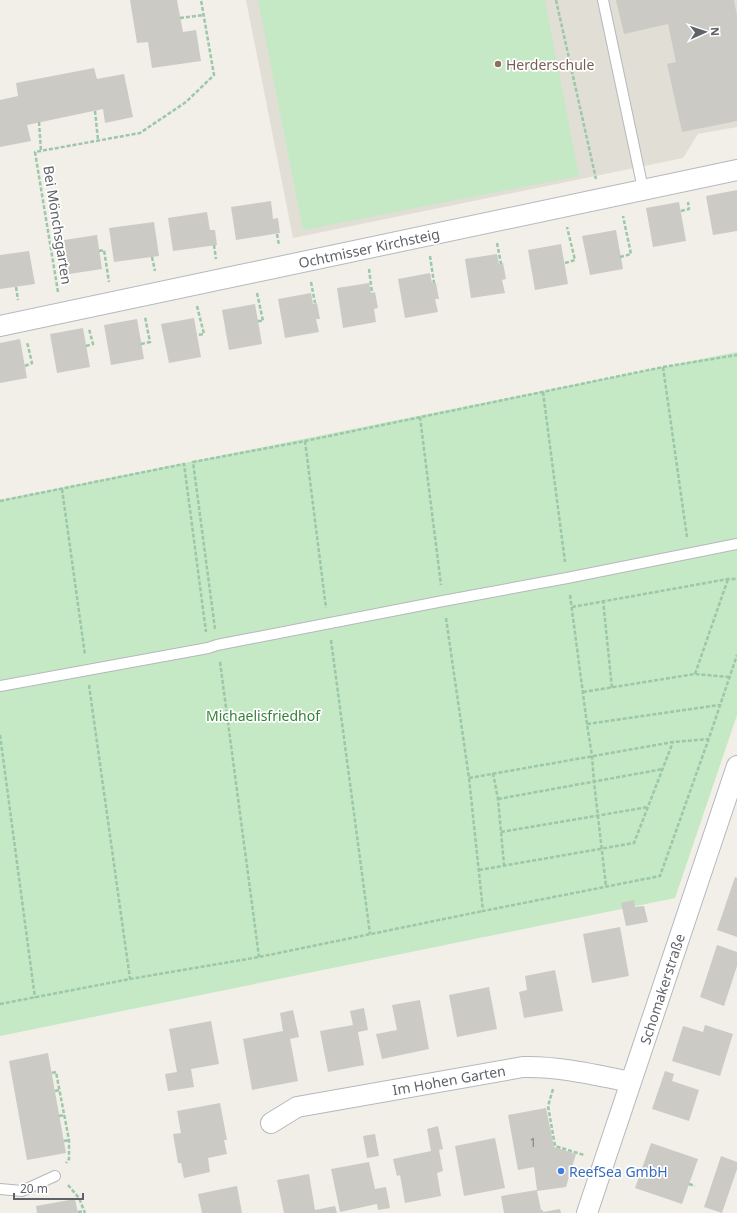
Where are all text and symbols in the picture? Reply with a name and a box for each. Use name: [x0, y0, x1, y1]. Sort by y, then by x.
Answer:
north arrow: [685, 12, 725, 52]
text: N: [708, 27, 723, 36]
place label: Herderschule: [506, 55, 594, 74]
marker: Herderschule: [493, 59, 503, 69]
street label: Bei Mönchsgarten: [39, 164, 77, 286]
street label: Ochtmisser Kirchsteig: [297, 224, 441, 272]
park label: Michaelisfriedhof: [206, 706, 321, 725]
street label: Schomakerstraße: [635, 931, 689, 1047]
street label: Im Hohen Garten: [391, 1061, 507, 1099]
house number: 1: [530, 1134, 536, 1151]
place label: ReefSea GmbH: [569, 1162, 668, 1181]
marker: ReefSea GmbH: [556, 1166, 566, 1176]
scale bar: [14, 1175, 83, 1201]
text: 20 m: [20, 1180, 48, 1197]

